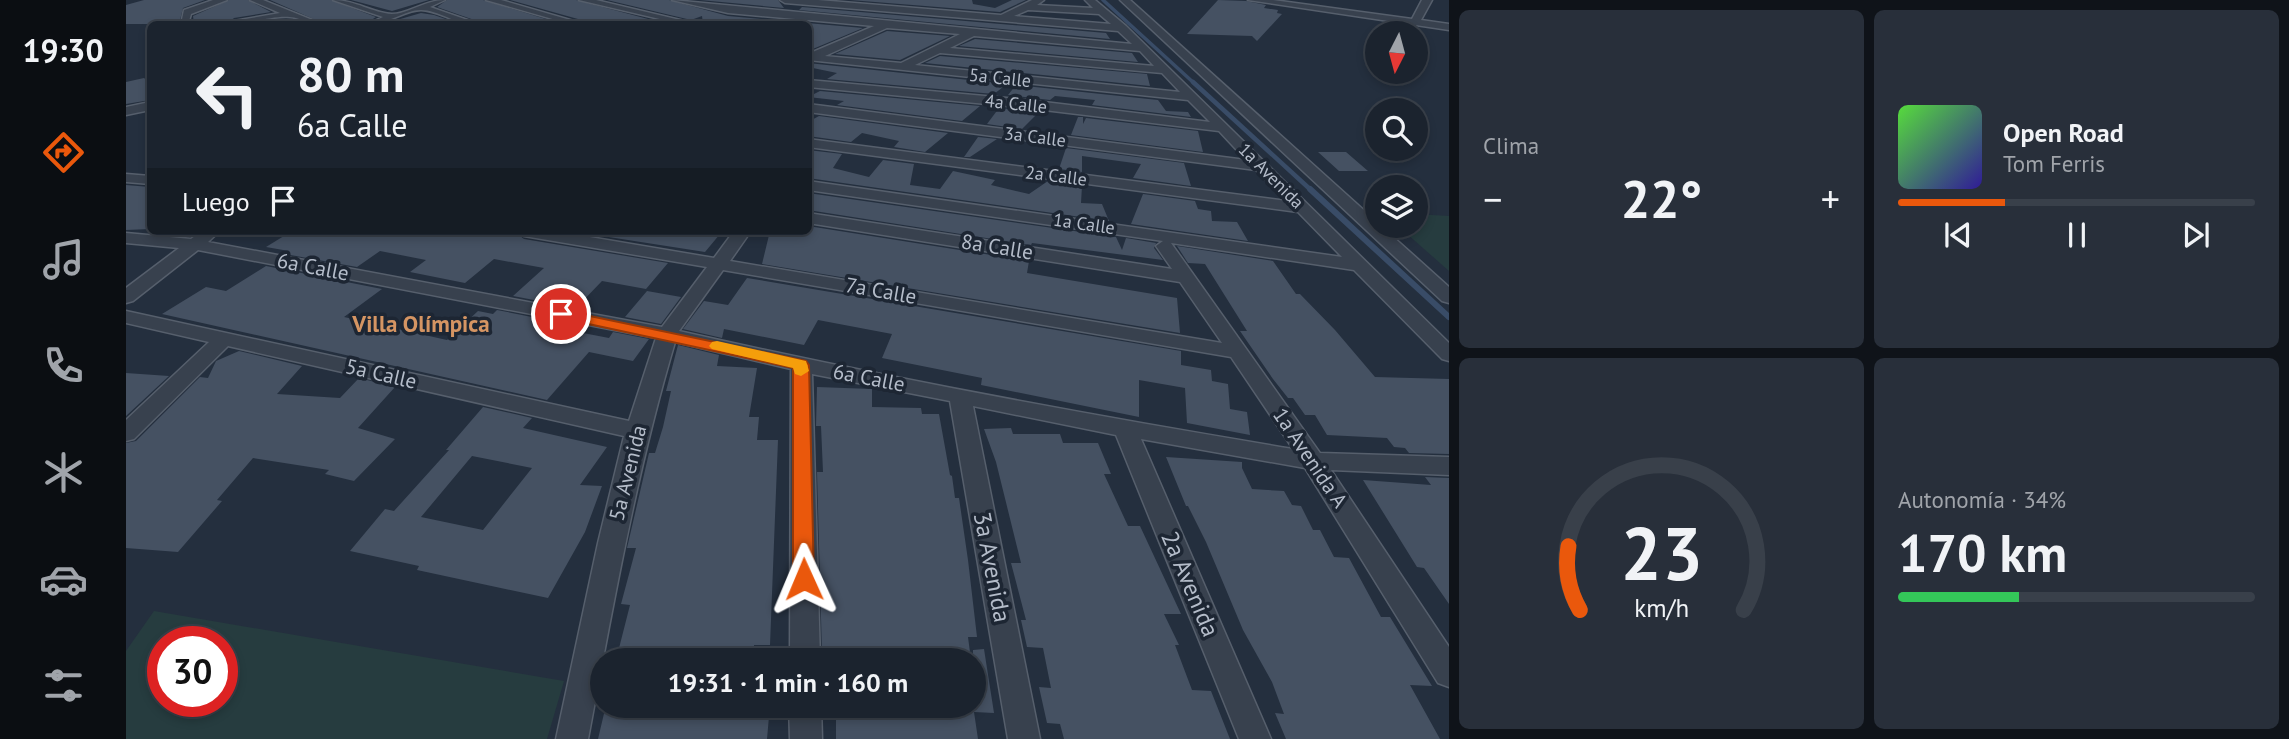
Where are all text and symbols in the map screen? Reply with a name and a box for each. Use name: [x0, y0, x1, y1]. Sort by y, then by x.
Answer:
north arrow: [1365, 21, 1428, 84]
map controls: [1365, 21, 1428, 238]
text: 19:30: [22, 29, 104, 71]
text: 80 m: [297, 42, 404, 106]
icon: left: [182, 49, 273, 140]
street label: 5a Calle: [968, 63, 1032, 92]
street label: 4a Calle: [984, 89, 1048, 118]
button: search: [1365, 98, 1428, 161]
text: 6a Calle: [297, 104, 407, 146]
text: Open Road: [2003, 116, 2124, 149]
street label: 3a Calle: [1003, 121, 1067, 152]
icon: directions: [39, 128, 88, 177]
text: Clima: [1483, 131, 1539, 160]
street label: 1a Avenida: [1234, 138, 1309, 213]
text: Tom Ferris: [2003, 149, 2105, 178]
street label: 2a Calle: [1024, 160, 1088, 191]
text: 22°: [1621, 165, 1702, 232]
text: −: [1483, 174, 1502, 223]
text: +: [1821, 174, 1840, 223]
button: layers: [1365, 175, 1428, 238]
icon: arrive: [264, 182, 302, 220]
text: Luego: [182, 185, 250, 218]
street label: 1a Calle: [1052, 208, 1116, 239]
icon: previous: [1939, 216, 1977, 254]
icon: pause: [2058, 216, 2096, 254]
icon: next: [2177, 216, 2215, 254]
street label: 8a Calle: [959, 228, 1035, 266]
icon: music: [39, 235, 88, 284]
street label: 6a Calle: [275, 246, 351, 287]
street label: 7a Calle: [844, 271, 919, 310]
pin: [531, 284, 591, 344]
icon: arrive: [542, 295, 580, 333]
district label: Villa Olímpica: [351, 309, 490, 338]
icon: phone: [39, 341, 88, 390]
street label: 5a Calle: [343, 352, 419, 395]
street label: 6a Calle: [831, 357, 907, 398]
street label: 1a Avenida A: [1267, 403, 1354, 514]
street label: 5a Avenida: [603, 422, 652, 524]
icon: climate: [39, 448, 88, 497]
text: Autonomía · 34%: [1898, 485, 2066, 514]
text: 23: [1620, 506, 1703, 600]
street label: 3a Avenida: [967, 509, 1018, 625]
text: 170 km: [1898, 519, 2067, 586]
street label: 2a Avenida: [1154, 526, 1227, 641]
position arrow: [767, 542, 841, 616]
icon: car: [39, 555, 88, 604]
text: km/h: [1634, 591, 1689, 623]
speed limit sign: 30: [147, 626, 238, 717]
icon: filters: [39, 661, 88, 710]
text: 19:31 · 1 min · 160 m: [668, 666, 908, 699]

